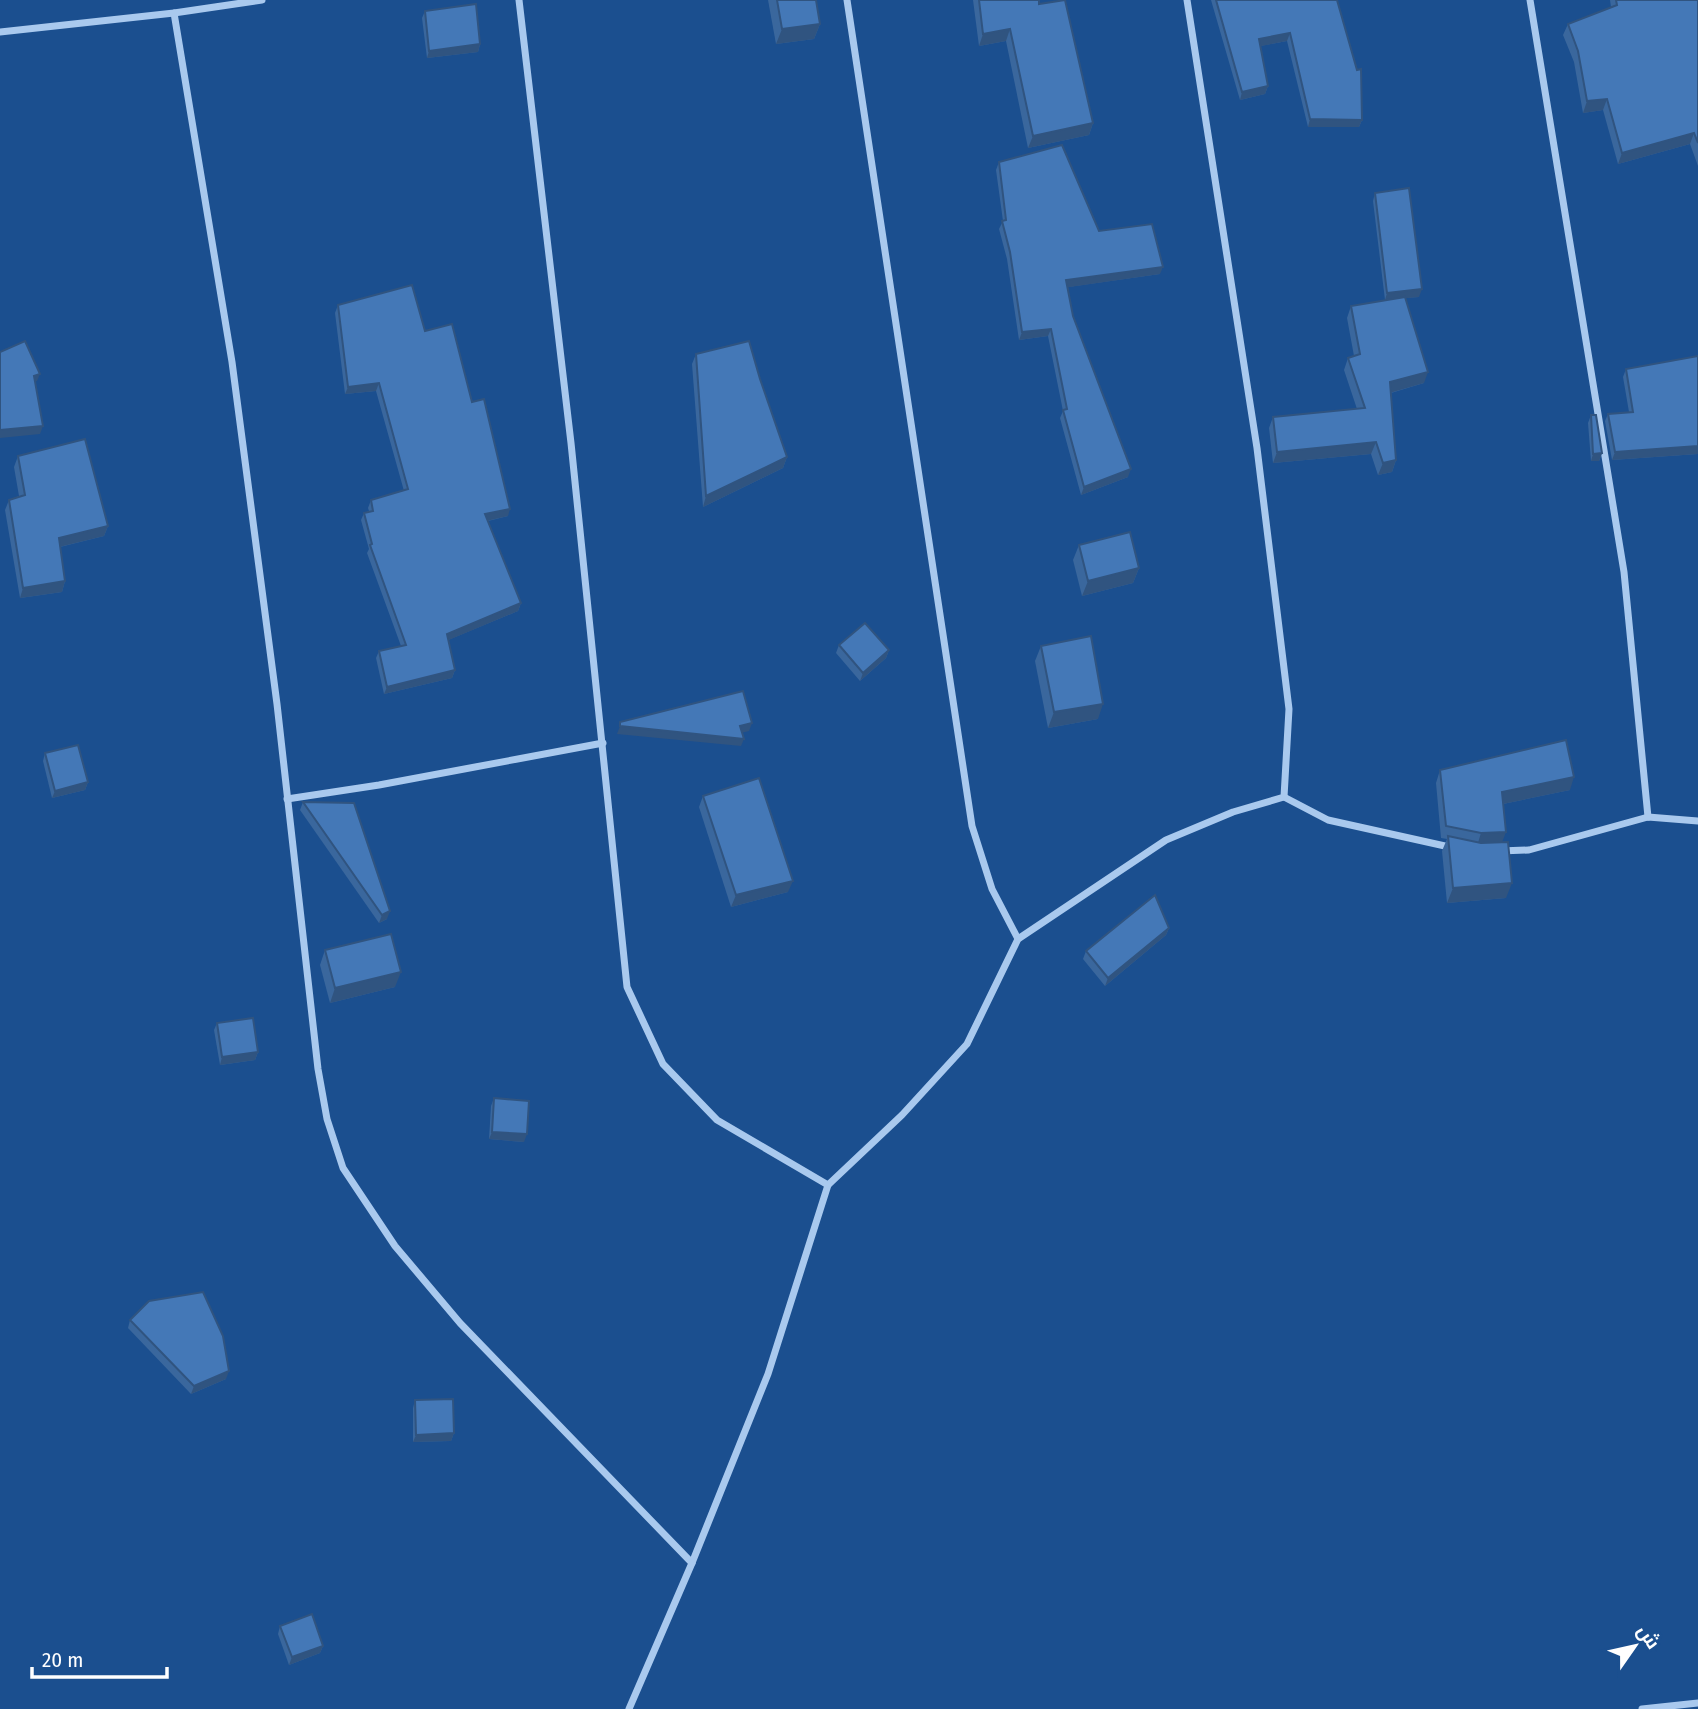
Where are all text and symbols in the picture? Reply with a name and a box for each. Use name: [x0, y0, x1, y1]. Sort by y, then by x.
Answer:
north arrow: [1600, 1611, 1670, 1681]
text: ش: [1632, 1620, 1665, 1653]
scale bar: [32, 1636, 166, 1680]
text: 20 m: [42, 1647, 83, 1673]

